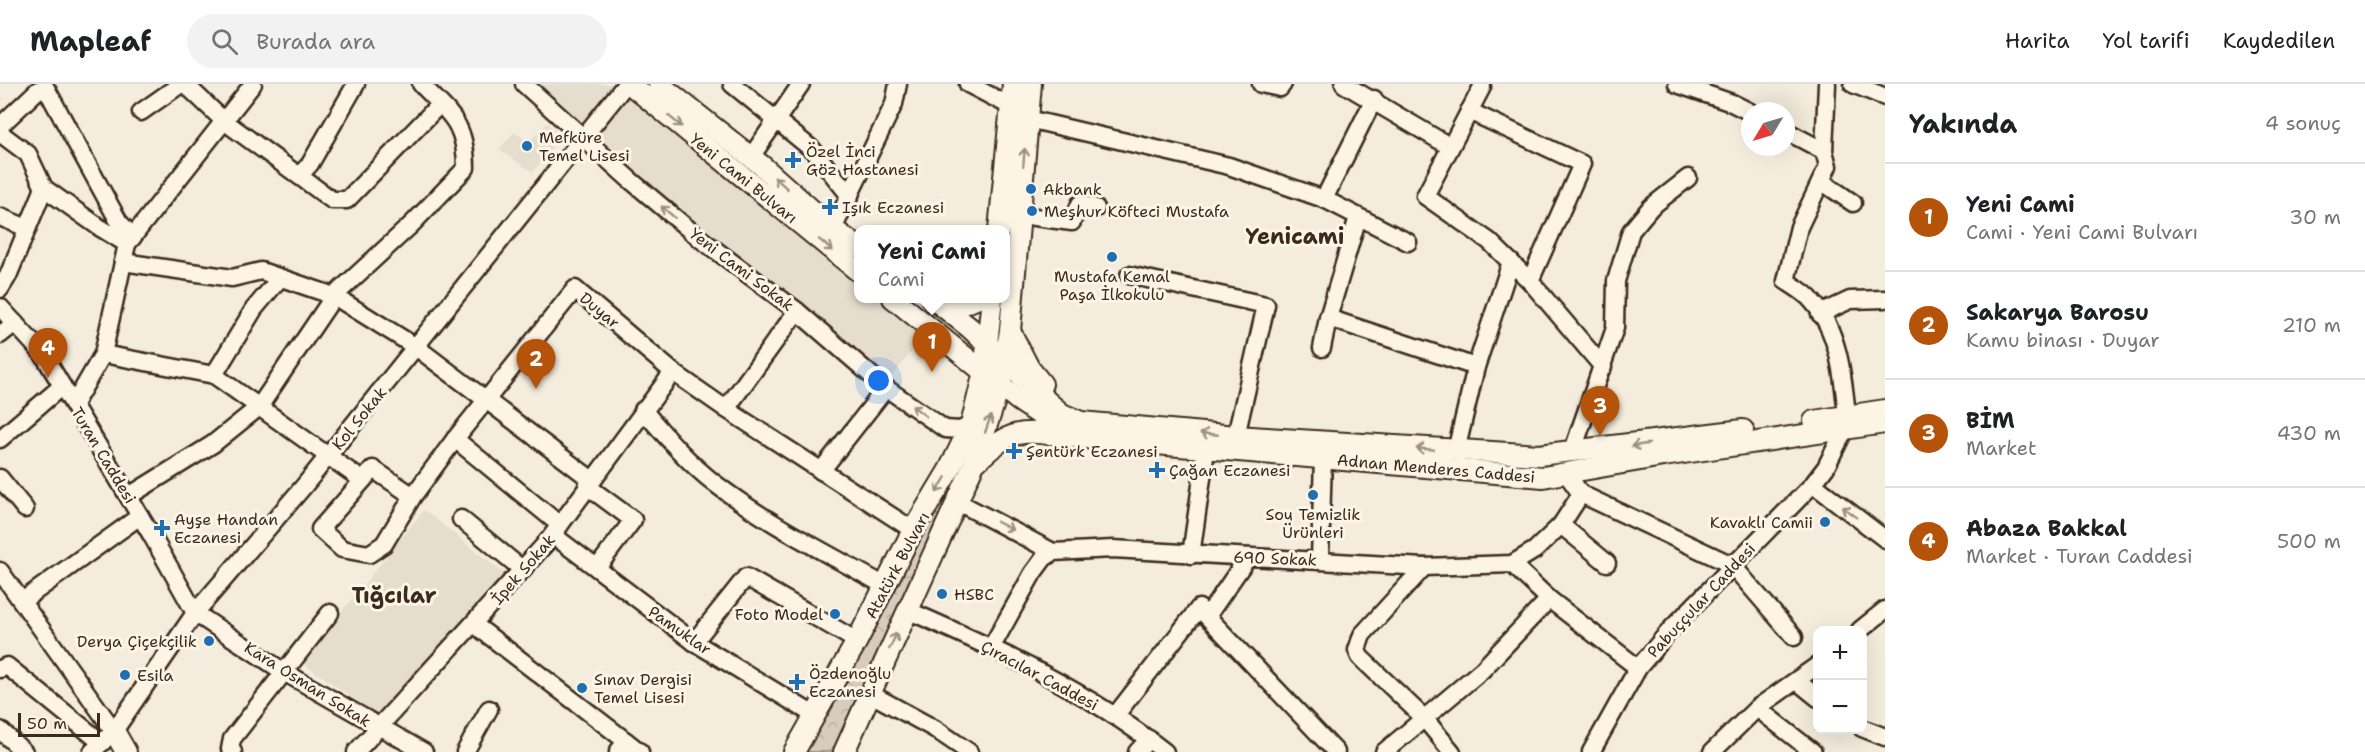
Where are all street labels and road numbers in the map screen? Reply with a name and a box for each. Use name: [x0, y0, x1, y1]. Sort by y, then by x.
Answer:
street label: Yeni Cami Bulvarı: [686, 129, 802, 228]
street label: Yeni Cami Sokak: [685, 223, 798, 316]
street label: Duyar: [575, 288, 624, 333]
street label: Kol Sokak: [327, 382, 391, 454]
street label: Turan Caddesi: [66, 403, 141, 508]
street label: Adnan Menderes Caddesi: [1336, 449, 1536, 488]
street label: Atatürk Bulvarı: [860, 508, 934, 622]
street label: İpek Sokak: [487, 530, 560, 609]
street label: Pabuççular Caddesi: [1643, 538, 1760, 662]
street label: 690 Sokak: [1233, 547, 1317, 570]
street label: Pamuklar: [644, 601, 715, 660]
street label: Çıracılar Caddesi: [978, 636, 1102, 715]
street label: Kara Osman Sokak: [240, 637, 375, 732]

